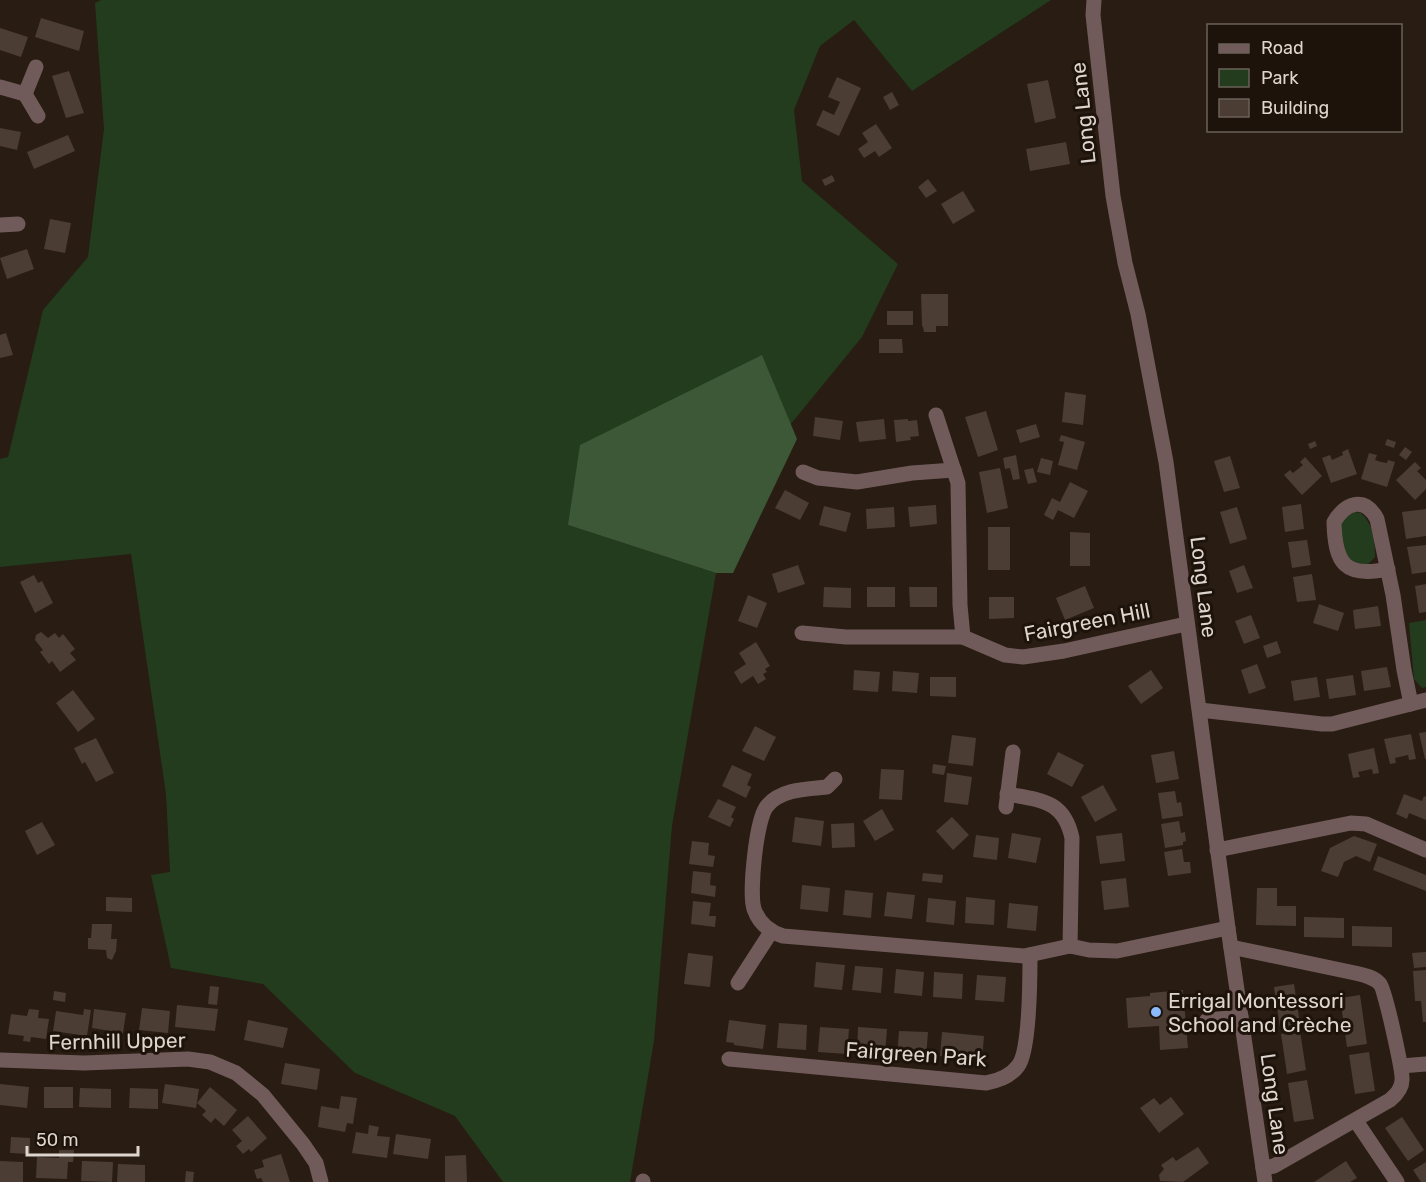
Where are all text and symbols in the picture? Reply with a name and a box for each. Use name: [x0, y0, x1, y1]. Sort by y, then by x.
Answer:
legend: [1207, 24, 1402, 132]
text: Road: [1261, 37, 1304, 59]
street label: Long Lane: [1065, 61, 1101, 165]
text: Park: [1261, 67, 1299, 89]
text: Building: [1261, 97, 1329, 119]
street label: Long Lane: [1185, 535, 1223, 639]
street label: Fairgreen Hill: [1022, 598, 1152, 646]
place label: Errigal Montessori School and Crèche: [1168, 988, 1351, 1037]
marker: Errigal Montessori School and Crèche: [1149, 1005, 1163, 1019]
street label: Fernhill Upper: [48, 1027, 186, 1055]
street label: Fairgreen Park: [845, 1037, 988, 1071]
street label: Long Lane: [1256, 1052, 1294, 1156]
scale bar: [27, 1119, 138, 1157]
text: 50 m: [36, 1129, 79, 1151]

